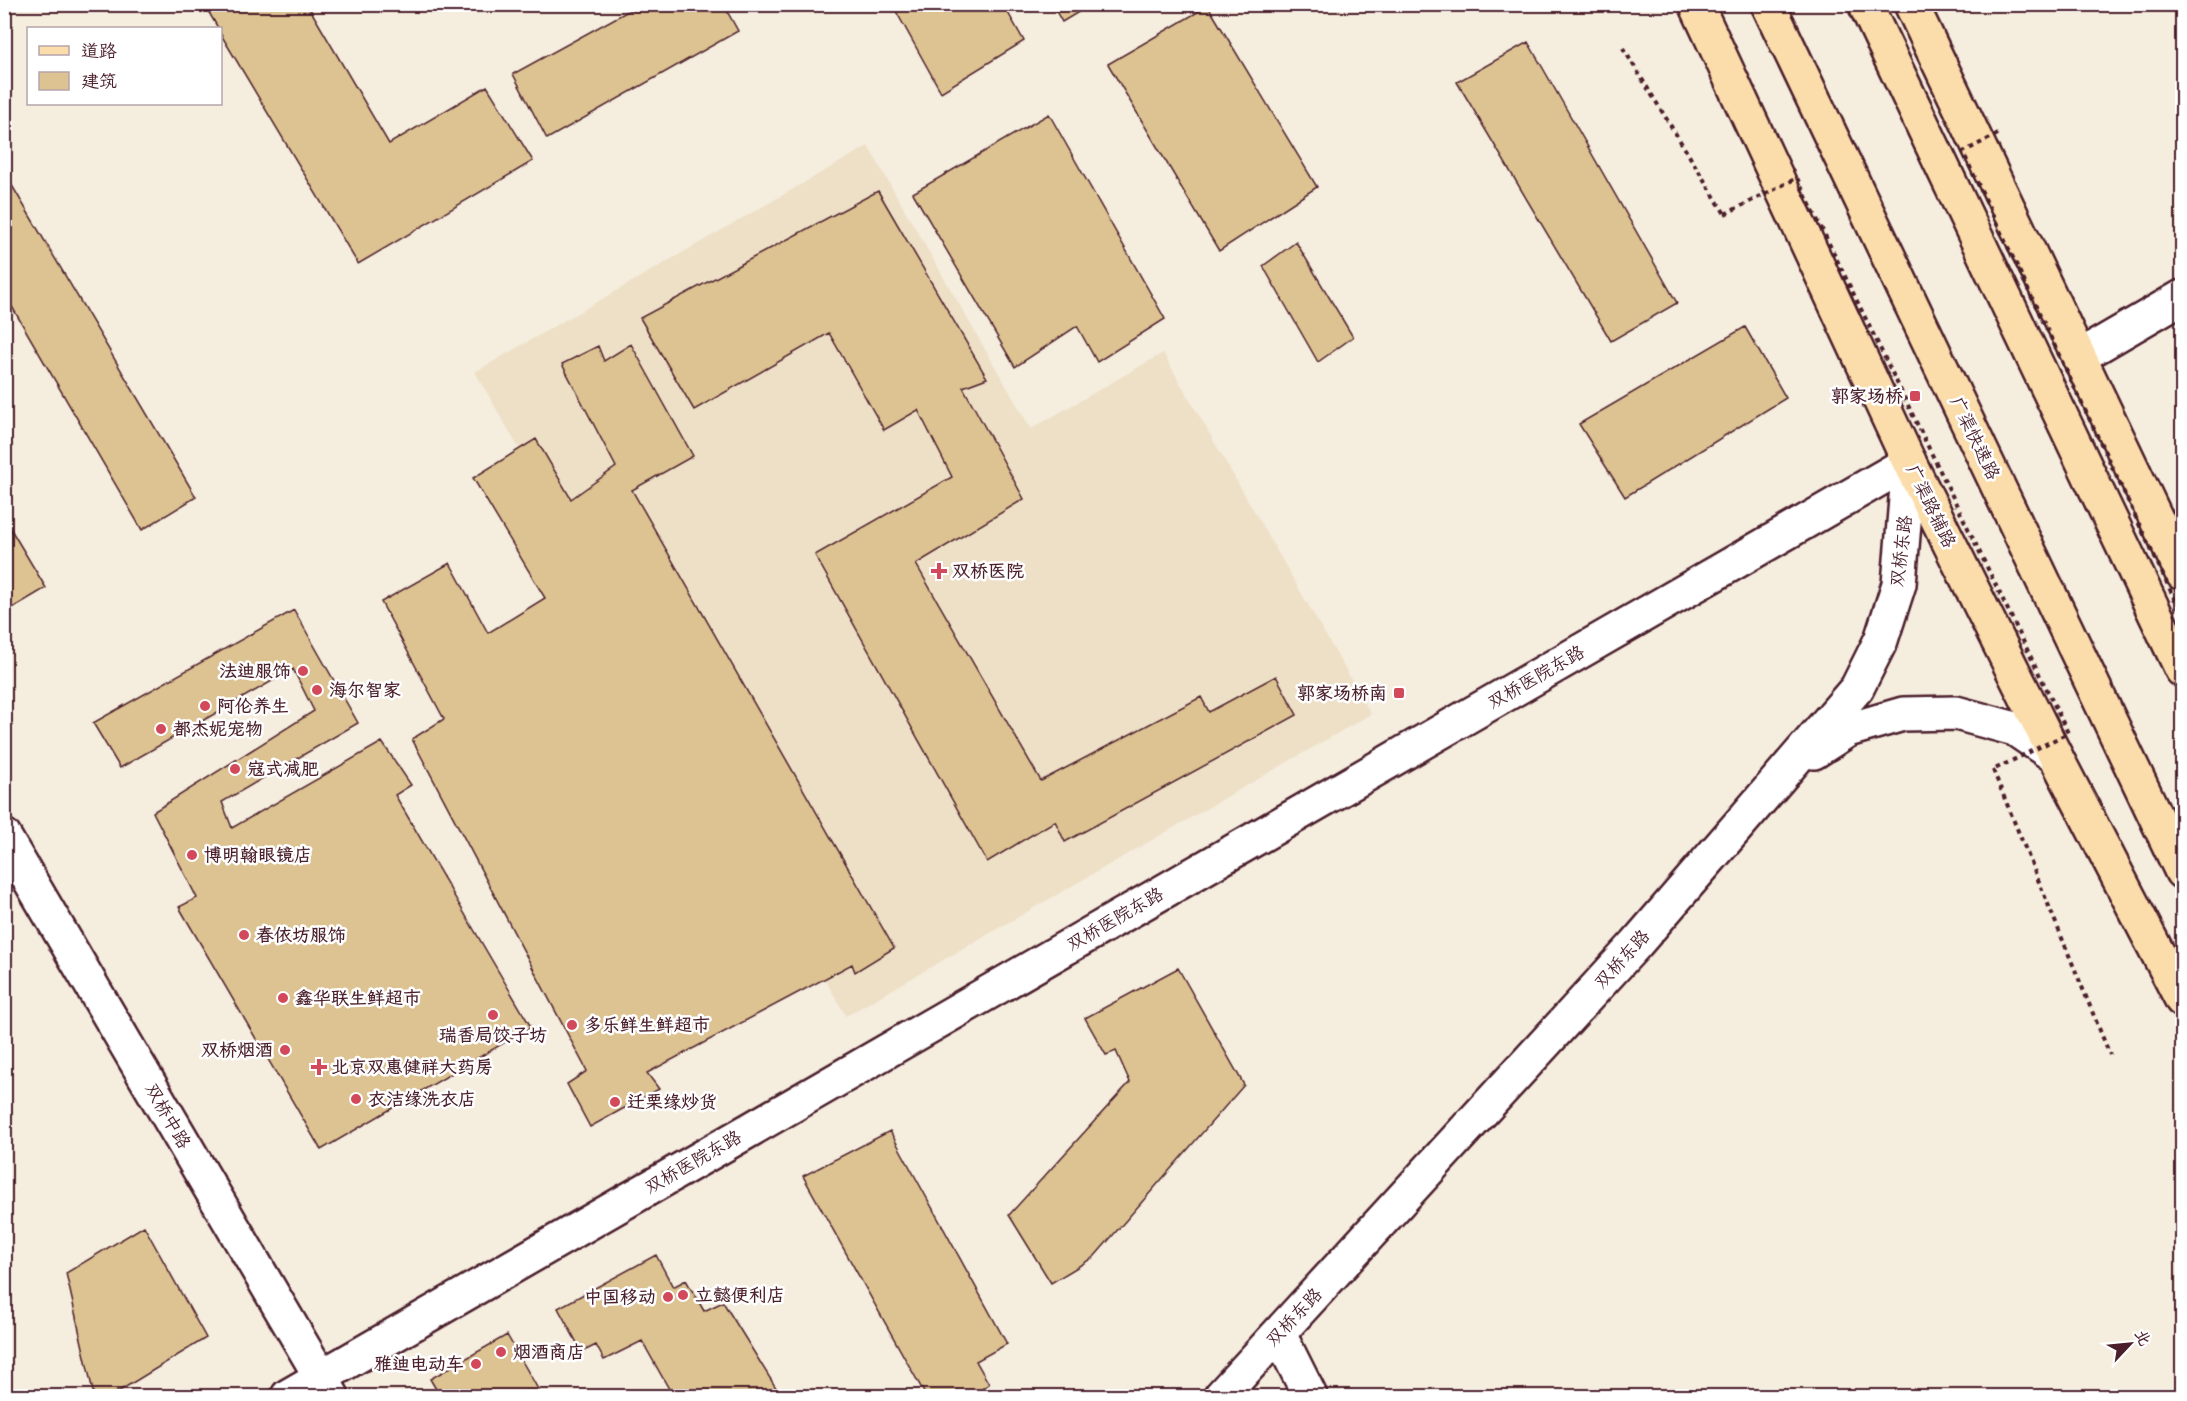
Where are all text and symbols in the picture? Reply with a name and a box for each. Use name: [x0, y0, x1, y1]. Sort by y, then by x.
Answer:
legend: [27, 27, 222, 105]
text: 道路: [81, 42, 117, 64]
text: 建筑: [81, 72, 117, 94]
place label: 郭家场桥: [1831, 387, 1903, 409]
marker: 郭家场桥: [1908, 389, 1922, 403]
street label: 广渠快速路: [1944, 394, 2003, 484]
street label: 广渠路辅路: [1900, 462, 1959, 552]
street label: 双桥东路: [1888, 514, 1918, 588]
marker: 双桥医院: [930, 562, 948, 580]
place label: 双桥医院: [952, 562, 1024, 584]
street label: 双桥医院东路: [1485, 642, 1589, 715]
place label: 法迪服饰: [219, 662, 291, 684]
marker: 法迪服饰: [296, 664, 310, 678]
place label: 海尔智家: [329, 681, 401, 703]
marker: 海尔智家: [310, 683, 324, 697]
place label: 郭家场桥南: [1297, 684, 1387, 706]
marker: 郭家场桥南: [1392, 686, 1406, 700]
place label: 阿伦养生: [217, 697, 289, 719]
marker: 阿伦养生: [198, 699, 212, 713]
place label: 都杰妮宠物: [173, 720, 263, 742]
marker: 都杰妮宠物: [154, 722, 168, 736]
place label: 寇式减肥: [247, 760, 319, 782]
marker: 寇式减肥: [228, 762, 242, 776]
place label: 博明翰眼镜店: [204, 846, 312, 868]
marker: 博明翰眼镜店: [185, 848, 199, 862]
street label: 双桥医院东路: [1064, 884, 1168, 957]
place label: 春依坊服饰: [256, 926, 346, 948]
street label: 双桥东路: [1591, 926, 1656, 994]
marker: 春依坊服饰: [237, 928, 251, 942]
place label: 鑫华联生鲜超市: [295, 989, 421, 1011]
marker: 鑫华联生鲜超市: [276, 991, 290, 1005]
marker: 瑞香局饺子坊: [486, 1008, 500, 1022]
place label: 多乐鲜生鲜超市: [584, 1016, 710, 1038]
marker: 多乐鲜生鲜超市: [565, 1018, 579, 1032]
place label: 瑞香局饺子坊: [439, 1026, 547, 1048]
place label: 双桥烟酒: [201, 1041, 273, 1063]
marker: 双桥烟酒: [278, 1043, 292, 1057]
place label: 北京双惠健祥大药房: [331, 1057, 493, 1080]
marker: 北京双惠健祥大药房: [312, 1060, 326, 1074]
street label: 双桥中路: [139, 1080, 194, 1154]
place label: 衣洁缘洗衣店: [368, 1090, 476, 1112]
marker: 衣洁缘洗衣店: [349, 1092, 363, 1106]
place label: 迁栗缘炒货: [627, 1093, 717, 1115]
marker: 迁栗缘炒货: [608, 1095, 622, 1109]
street label: 双桥医院东路: [642, 1127, 746, 1200]
street label: 双桥东路: [1263, 1285, 1328, 1352]
place label: 立懿便利店: [695, 1286, 785, 1308]
place label: 中国移动: [584, 1288, 656, 1310]
marker: 立懿便利店: [676, 1288, 690, 1302]
marker: 中国移动: [661, 1290, 675, 1304]
north arrow: [2100, 1314, 2160, 1374]
text: 北: [2128, 1327, 2153, 1350]
place label: 烟酒商店: [513, 1343, 585, 1365]
marker: 烟酒商店: [494, 1345, 508, 1359]
place label: 雅迪电动车: [374, 1354, 464, 1377]
marker: 雅迪电动车: [469, 1357, 483, 1371]

